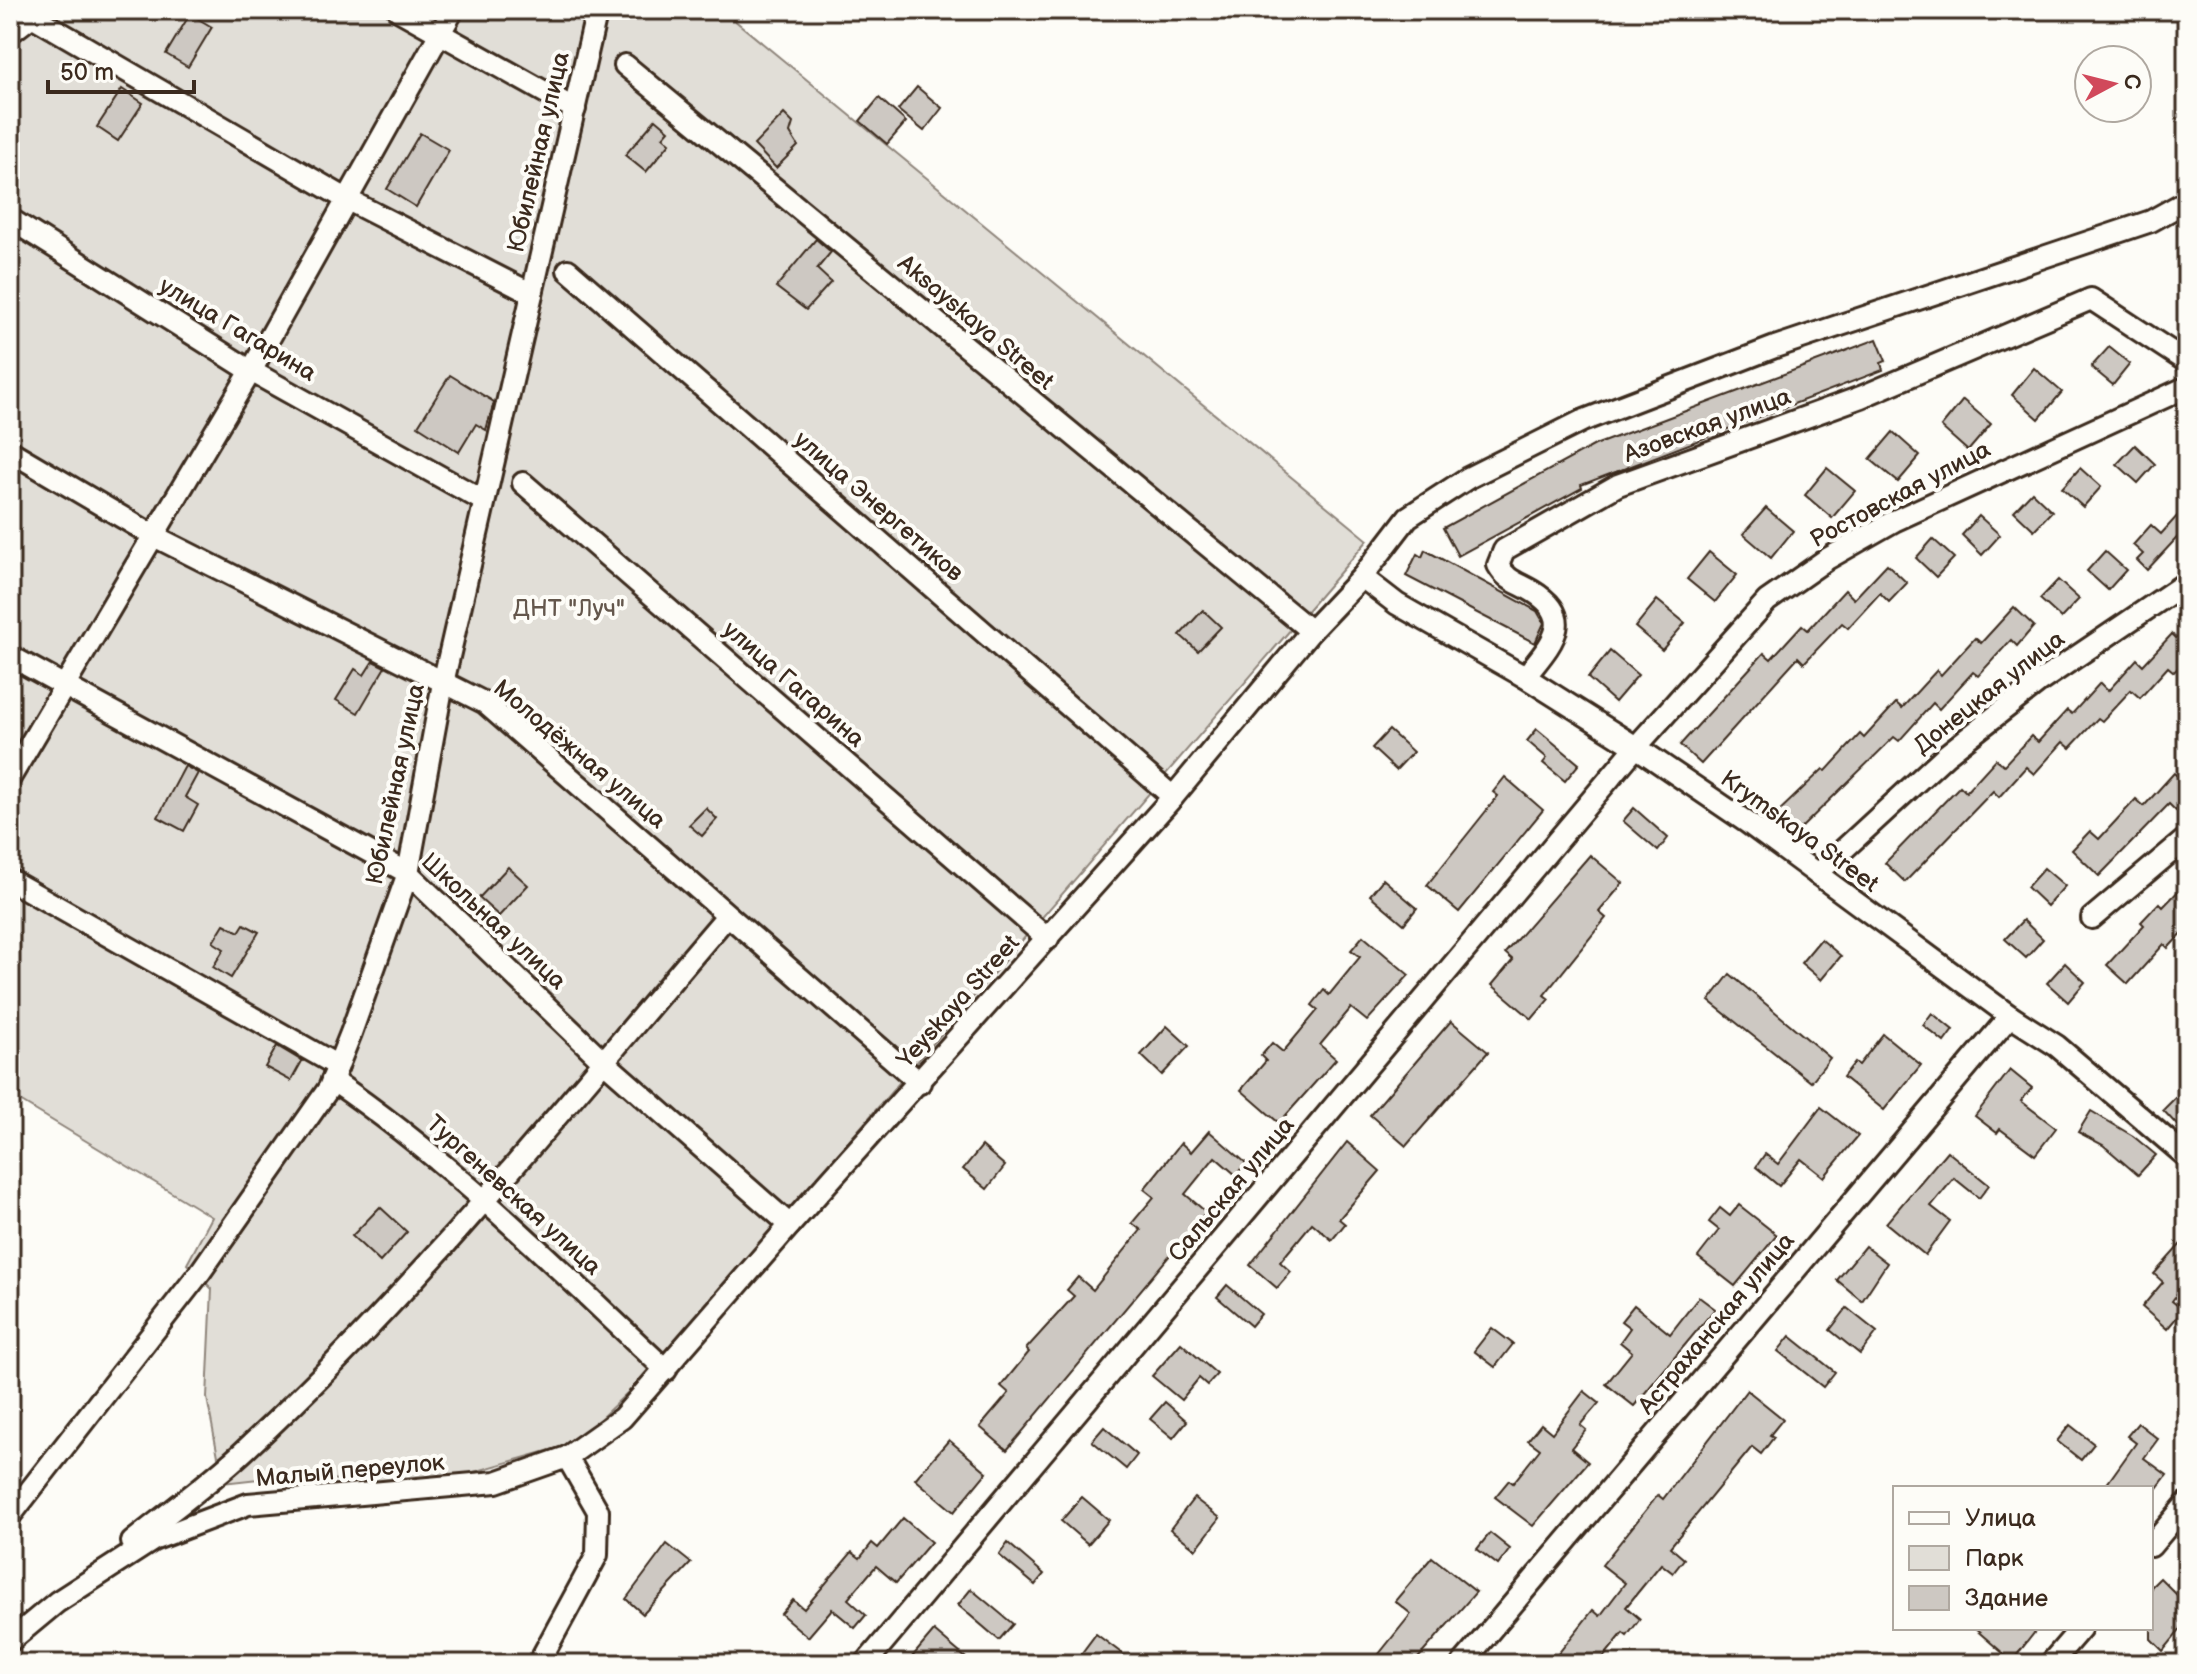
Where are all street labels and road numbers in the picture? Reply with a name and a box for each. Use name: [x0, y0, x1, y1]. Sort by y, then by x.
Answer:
street label: Юбилейная улица: [501, 49, 576, 255]
street label: Aksayskaya Street: [892, 249, 1060, 397]
street label: улица Гагарина: [154, 271, 321, 388]
street label: Азовская улица: [1619, 382, 1795, 469]
street label: улица Энергетиков: [788, 425, 969, 588]
street label: Ростовская улица: [1805, 435, 1995, 554]
street label: улица Гагарина: [717, 615, 870, 754]
street label: Донецкая улица: [1908, 625, 2070, 760]
street label: Молодёжная улица: [488, 674, 672, 835]
street label: Юбилейная улица: [360, 681, 431, 887]
street label: Krymskaya Street: [1715, 764, 1885, 899]
street label: Школьная улица: [415, 847, 572, 996]
street label: Yeyskaya Street: [890, 928, 1026, 1075]
street label: Тургеневская улица: [420, 1109, 607, 1282]
street label: Сальская улица: [1162, 1111, 1300, 1268]
street label: Астраханская улица: [1631, 1227, 1801, 1421]
street label: Малый переулок: [254, 1448, 446, 1493]

